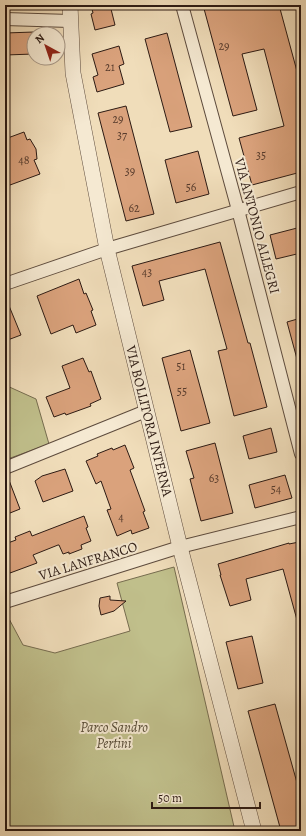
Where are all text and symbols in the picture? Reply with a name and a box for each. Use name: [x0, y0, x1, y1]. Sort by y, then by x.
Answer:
north arrow: [26, 26, 66, 66]
text: N: [32, 30, 48, 47]
house number: 29: [218, 38, 230, 54]
house number: 21: [105, 59, 115, 75]
house number: 29: [112, 111, 124, 127]
house number: 37: [117, 127, 128, 143]
house number: 35: [256, 147, 266, 163]
house number: 48: [18, 152, 30, 168]
street label: VIA ANTONIO ALLEGRI: [229, 155, 284, 296]
house number: 39: [125, 163, 135, 179]
house number: 56: [186, 179, 197, 195]
house number: 62: [128, 200, 140, 216]
house number: 43: [142, 264, 152, 280]
street label: VIA BOLLITORA INTERNA: [121, 343, 177, 499]
house number: 51: [176, 358, 186, 374]
house number: 55: [177, 383, 187, 399]
house number: 63: [209, 470, 219, 486]
house number: 54: [271, 481, 282, 497]
house number: 4: [118, 509, 124, 525]
street label: VIA LANFRANCO: [35, 537, 140, 585]
park label: Parco Sandro Pertini: [80, 718, 148, 753]
scale bar: [152, 784, 260, 810]
text: 50 m: [158, 790, 182, 806]

